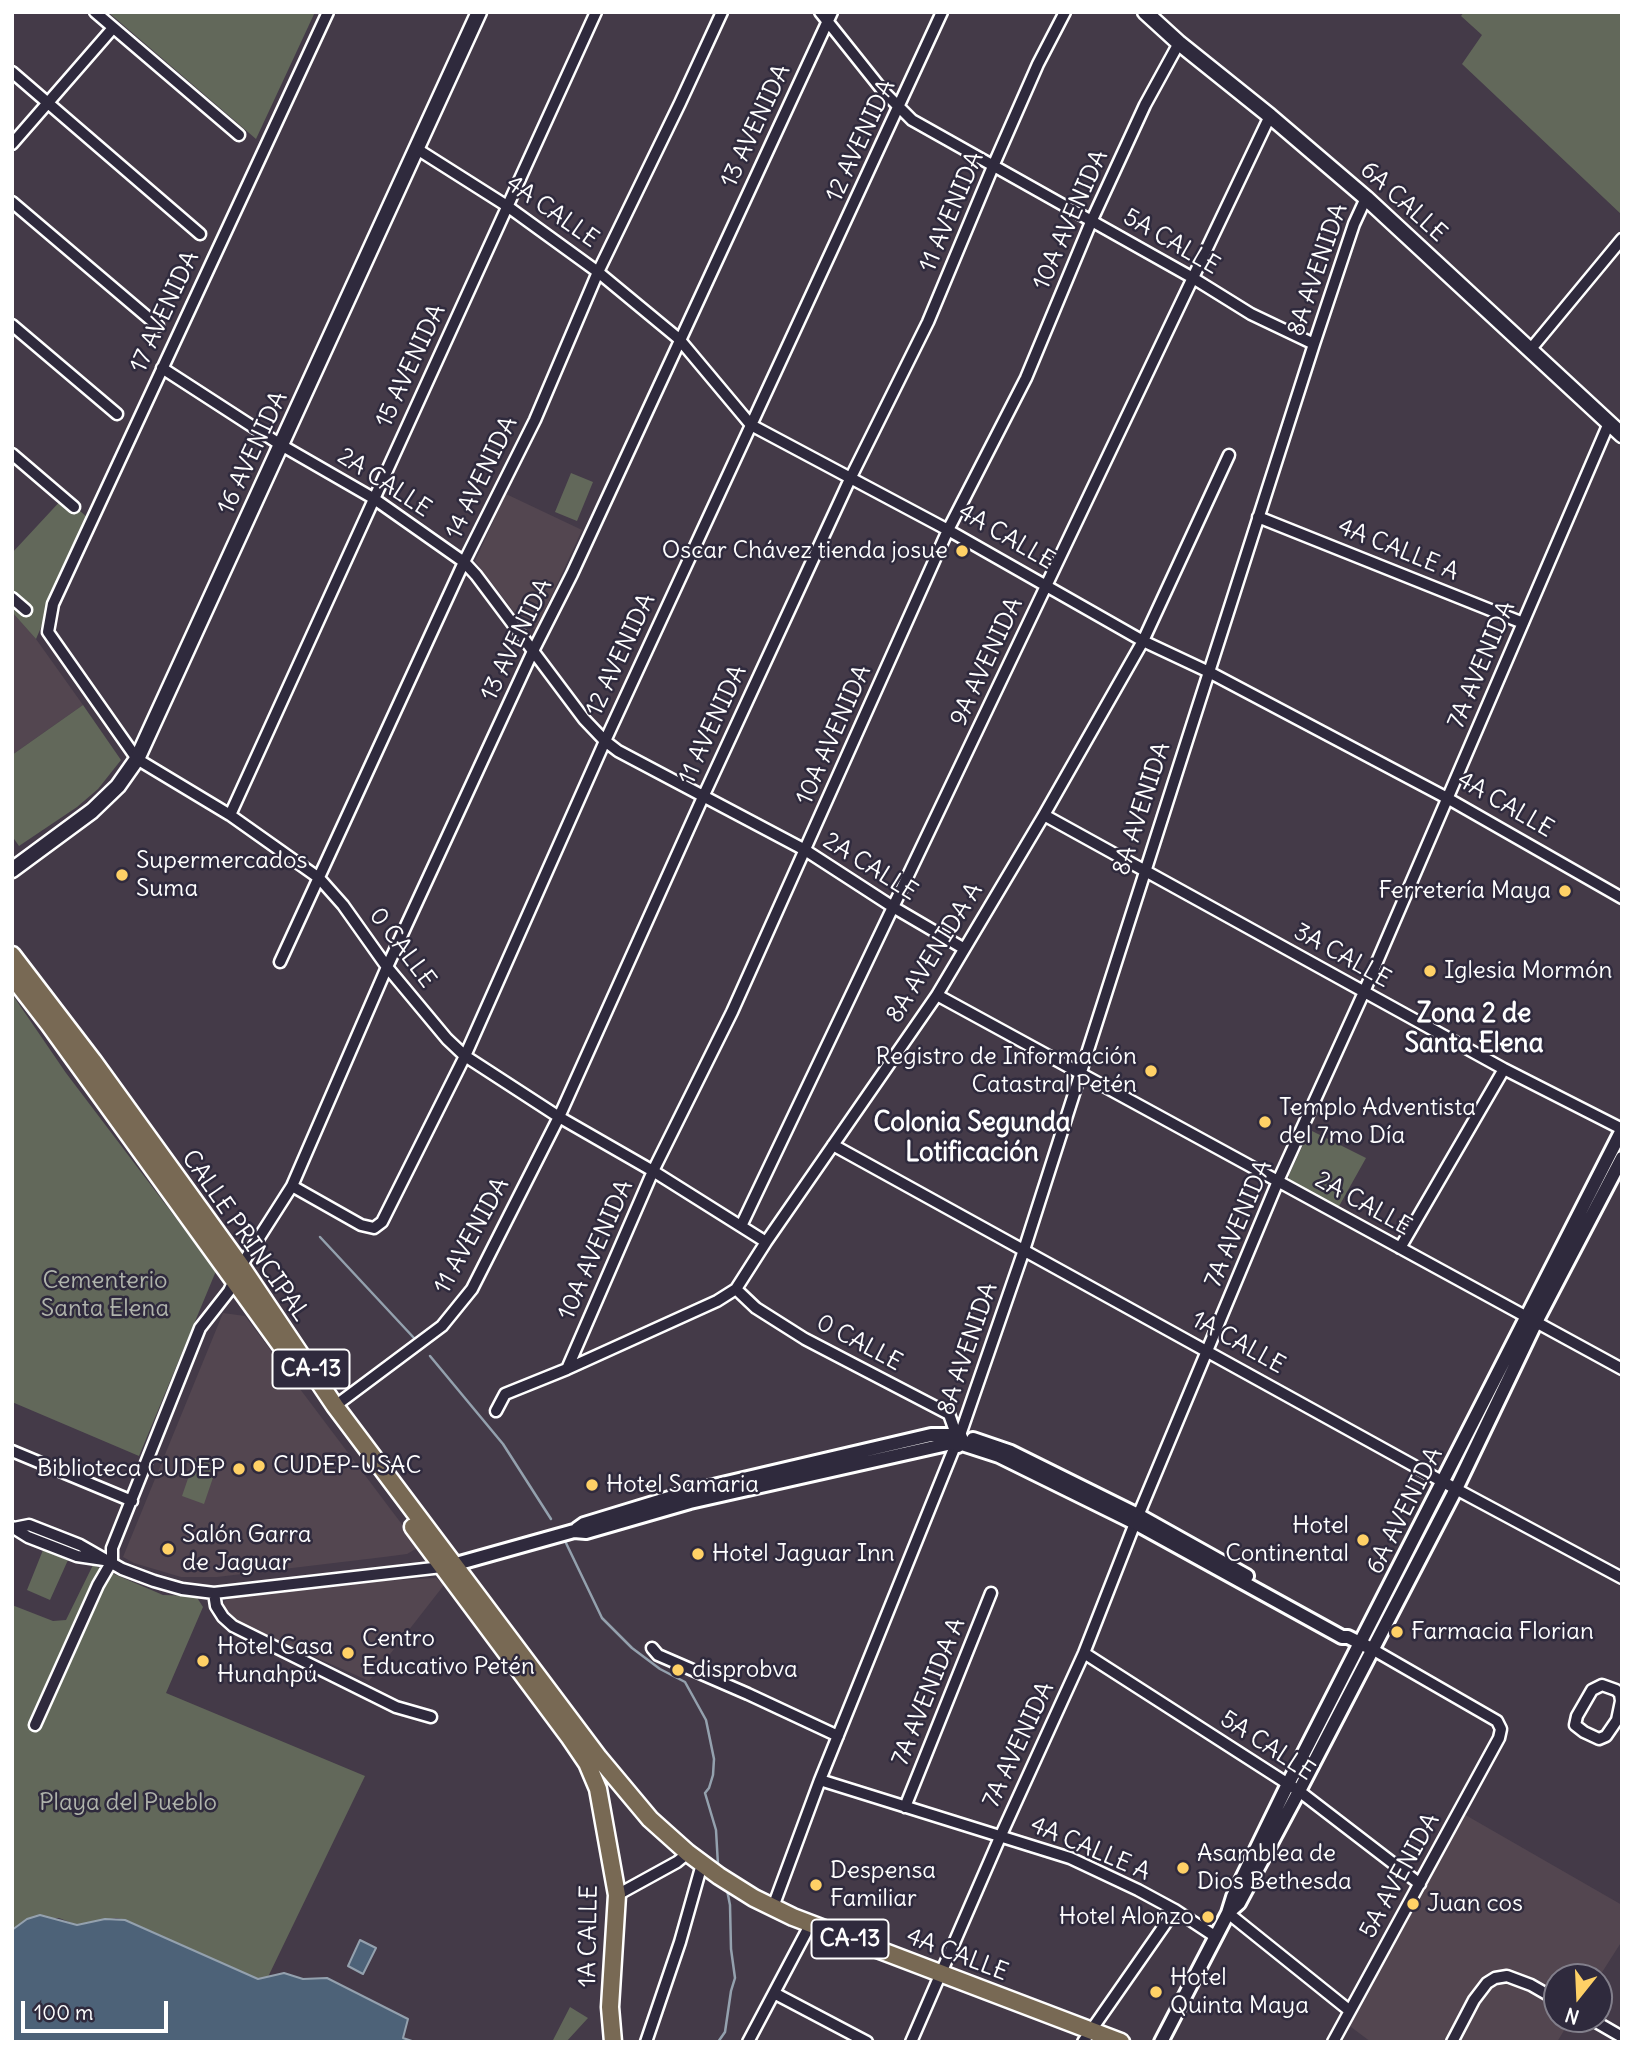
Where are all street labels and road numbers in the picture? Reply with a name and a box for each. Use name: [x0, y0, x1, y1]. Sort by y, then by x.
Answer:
street label: 13 AVENIDA: [715, 60, 797, 192]
street label: 12 AVENIDA: [820, 75, 902, 207]
street label: 10A AVENIDA: [1027, 146, 1115, 294]
street label: 11 AVENIDA: [914, 147, 990, 277]
street label: 6A CALLE: [1354, 156, 1452, 248]
street label: 4A CALLE: [500, 170, 604, 254]
street label: 8A AVENIDA: [1282, 200, 1354, 340]
street label: 5A CALLE: [1118, 203, 1224, 281]
street label: 17 AVENIDA: [124, 247, 206, 377]
street label: 15 AVENIDA: [370, 300, 452, 432]
street label: 16 AVENIDA: [212, 387, 294, 519]
street label: 14 AVENIDA: [440, 412, 524, 544]
street label: 2A CALLE: [332, 442, 436, 524]
street label: 4A CALLE: [953, 498, 1059, 576]
street label: 4A CALLE A: [1333, 513, 1463, 587]
street label: 13 AVENIDA: [475, 574, 559, 706]
street label: 12 AVENIDA: [580, 589, 662, 721]
street label: 9A AVENIDA: [945, 593, 1029, 731]
street label: 7A AVENIDA: [1442, 597, 1522, 733]
street label: 11 AVENIDA: [673, 661, 753, 789]
street label: 10A AVENIDA: [790, 661, 878, 809]
street label: 8A AVENIDA: [1107, 739, 1177, 879]
street label: 4A CALLE: [1452, 766, 1558, 844]
street label: 2A CALLE: [818, 827, 922, 907]
street label: 8A AVENIDA A: [881, 878, 989, 1028]
street label: 0 CALLE: [363, 902, 441, 994]
street label: 3A CALLE: [1289, 918, 1395, 994]
street label: CALLE PRINCIPAL: [175, 1145, 315, 1327]
street label: 7A AVENIDA: [1199, 1156, 1279, 1292]
street label: 2A CALLE: [1310, 1166, 1416, 1242]
street label: 11 AVENIDA: [428, 1173, 516, 1299]
street label: 10A AVENIDA: [552, 1176, 640, 1324]
street label: 8A AVENIDA: [932, 1279, 1004, 1419]
street label: 1A CALLE: [1186, 1306, 1290, 1380]
street label: 0 CALLE: [811, 1308, 907, 1378]
road number: CA-13: [272, 1350, 350, 1388]
street label: 6A AVENIDA: [1361, 1443, 1449, 1579]
street label: 7A AVENIDA A: [886, 1614, 972, 1770]
street label: 7A AVENIDA: [977, 1677, 1061, 1813]
street label: 5A CALLE: [1215, 1705, 1319, 1787]
street label: 5A AVENIDA: [1354, 1809, 1446, 1943]
street label: 4A CALLE A: [1026, 1811, 1154, 1887]
street label: 1A CALLE: [574, 1885, 604, 1987]
road number: CA-13: [812, 1920, 888, 1958]
street label: 4A CALLE: [902, 1922, 1012, 1988]

